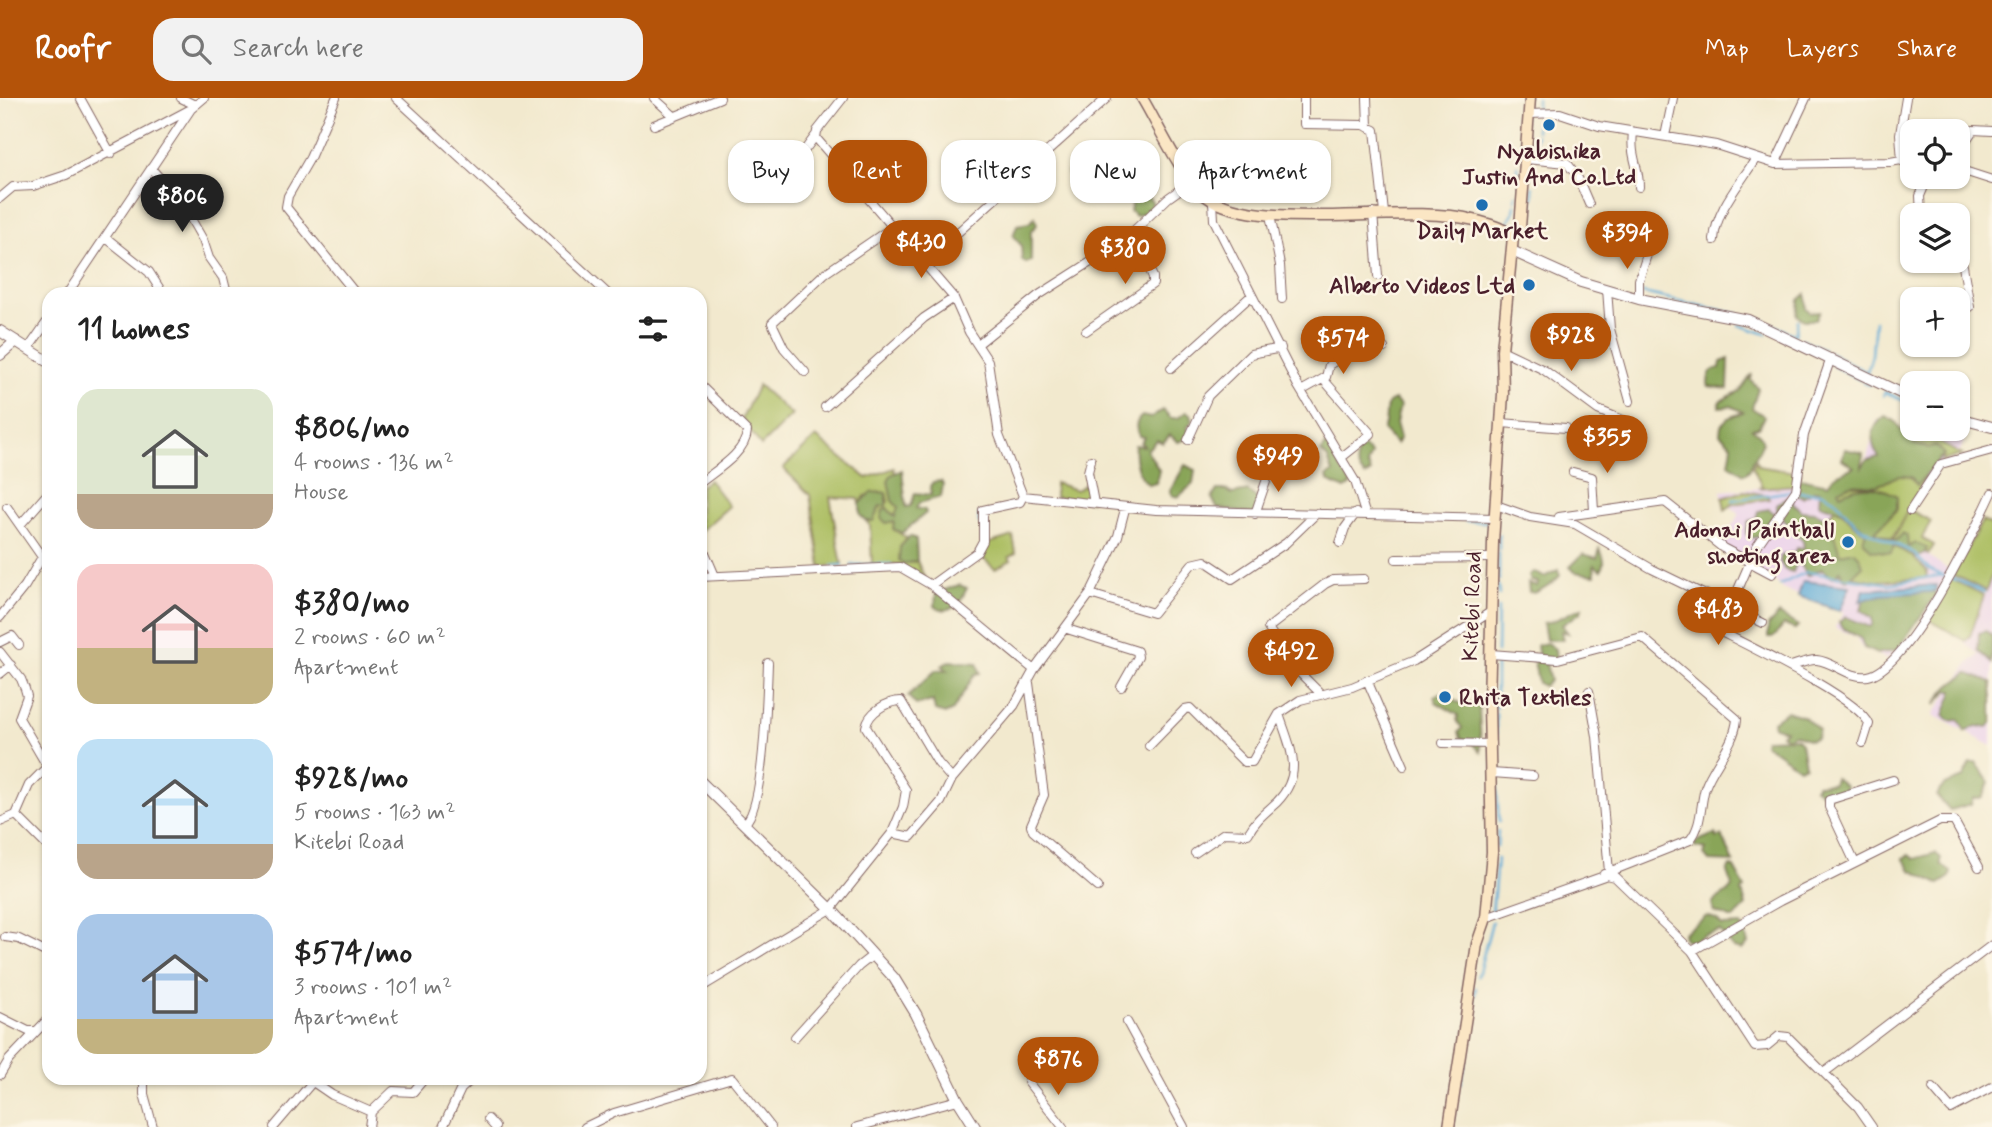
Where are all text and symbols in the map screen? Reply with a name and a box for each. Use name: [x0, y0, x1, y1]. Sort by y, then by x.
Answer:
search box: [153, 18, 643, 81]
text: Roofr: [35, 27, 111, 71]
icon: search: [177, 30, 215, 68]
text: Search here: [233, 32, 364, 66]
text: Map: [1705, 34, 1749, 65]
text: Layers: [1787, 34, 1859, 65]
text: Share: [1897, 34, 1957, 65]
marker: Nyabishika Justin And Co.Ltd: [1541, 117, 1557, 133]
map controls: [1900, 119, 1970, 441]
button: locate: [1900, 119, 1970, 189]
place label: Nyabishika Justin And Co.Ltd: [1462, 137, 1636, 193]
chip: Buy: [728, 140, 814, 203]
chip: Rent: [828, 140, 927, 203]
chip: Filters: [941, 140, 1056, 203]
chip: New: [1070, 140, 1160, 203]
chip: Apartment: [1174, 140, 1331, 203]
pin: $806: [141, 174, 223, 234]
text: $806: [157, 182, 207, 212]
marker: Daily Market: [1474, 197, 1490, 213]
button: layers: [1900, 203, 1970, 273]
pin: $394: [1586, 212, 1668, 271]
place label: Daily Market: [1416, 217, 1549, 247]
text: $394: [1601, 219, 1653, 249]
pin: $430: [880, 220, 962, 280]
pin: $380: [1084, 226, 1166, 286]
text: $430: [896, 228, 946, 258]
text: $380: [1100, 234, 1150, 264]
place label: Alberto Videos Ltd: [1329, 272, 1515, 302]
marker: Alberto Videos Ltd: [1521, 277, 1537, 293]
button: +: [1900, 287, 1970, 357]
text: 11 homes: [77, 310, 190, 349]
icon: filters: [634, 310, 672, 348]
pin: $928: [1530, 314, 1612, 373]
pin: $574: [1302, 316, 1384, 376]
text: $928: [1546, 321, 1596, 351]
text: $574: [1317, 324, 1369, 354]
button: −: [1900, 371, 1970, 441]
text: $806/mo: [294, 409, 410, 448]
pin: $355: [1566, 416, 1648, 475]
icon: home: [133, 417, 217, 501]
text: $355: [1583, 423, 1632, 453]
pin: $949: [1237, 434, 1319, 494]
text: $949: [1253, 442, 1303, 472]
text: 4 rooms · 136 m²: [294, 448, 454, 478]
text: House: [294, 478, 348, 508]
place label: Adonai Paintball shooting area: [1674, 516, 1835, 575]
marker: Adonai Paintball shooting area: [1840, 534, 1856, 550]
street label: Kitebi Road: [1456, 550, 1490, 662]
text: $380/mo: [294, 584, 409, 623]
pin: $483: [1677, 588, 1759, 647]
icon: home: [133, 592, 217, 676]
text: $483: [1694, 595, 1742, 625]
text: 2 rooms · 60 m²: [294, 623, 446, 653]
pin: $492: [1250, 630, 1332, 689]
text: $492: [1264, 637, 1318, 667]
text: Apartment: [294, 653, 399, 683]
place label: Rhita Textiles: [1459, 684, 1592, 714]
marker: Rhita Textiles: [1437, 689, 1453, 705]
text: $928/mo: [294, 759, 408, 798]
icon: home: [133, 767, 217, 851]
text: 5 rooms · 163 m²: [294, 798, 456, 828]
text: Kitebi Road: [294, 828, 404, 858]
text: $574/mo: [294, 934, 412, 973]
icon: home: [133, 942, 217, 1026]
text: 3 rooms · 101 m²: [294, 973, 452, 1003]
text: Apartment: [294, 1003, 399, 1033]
pin: $876: [1017, 1038, 1099, 1097]
text: $876: [1034, 1045, 1082, 1075]

